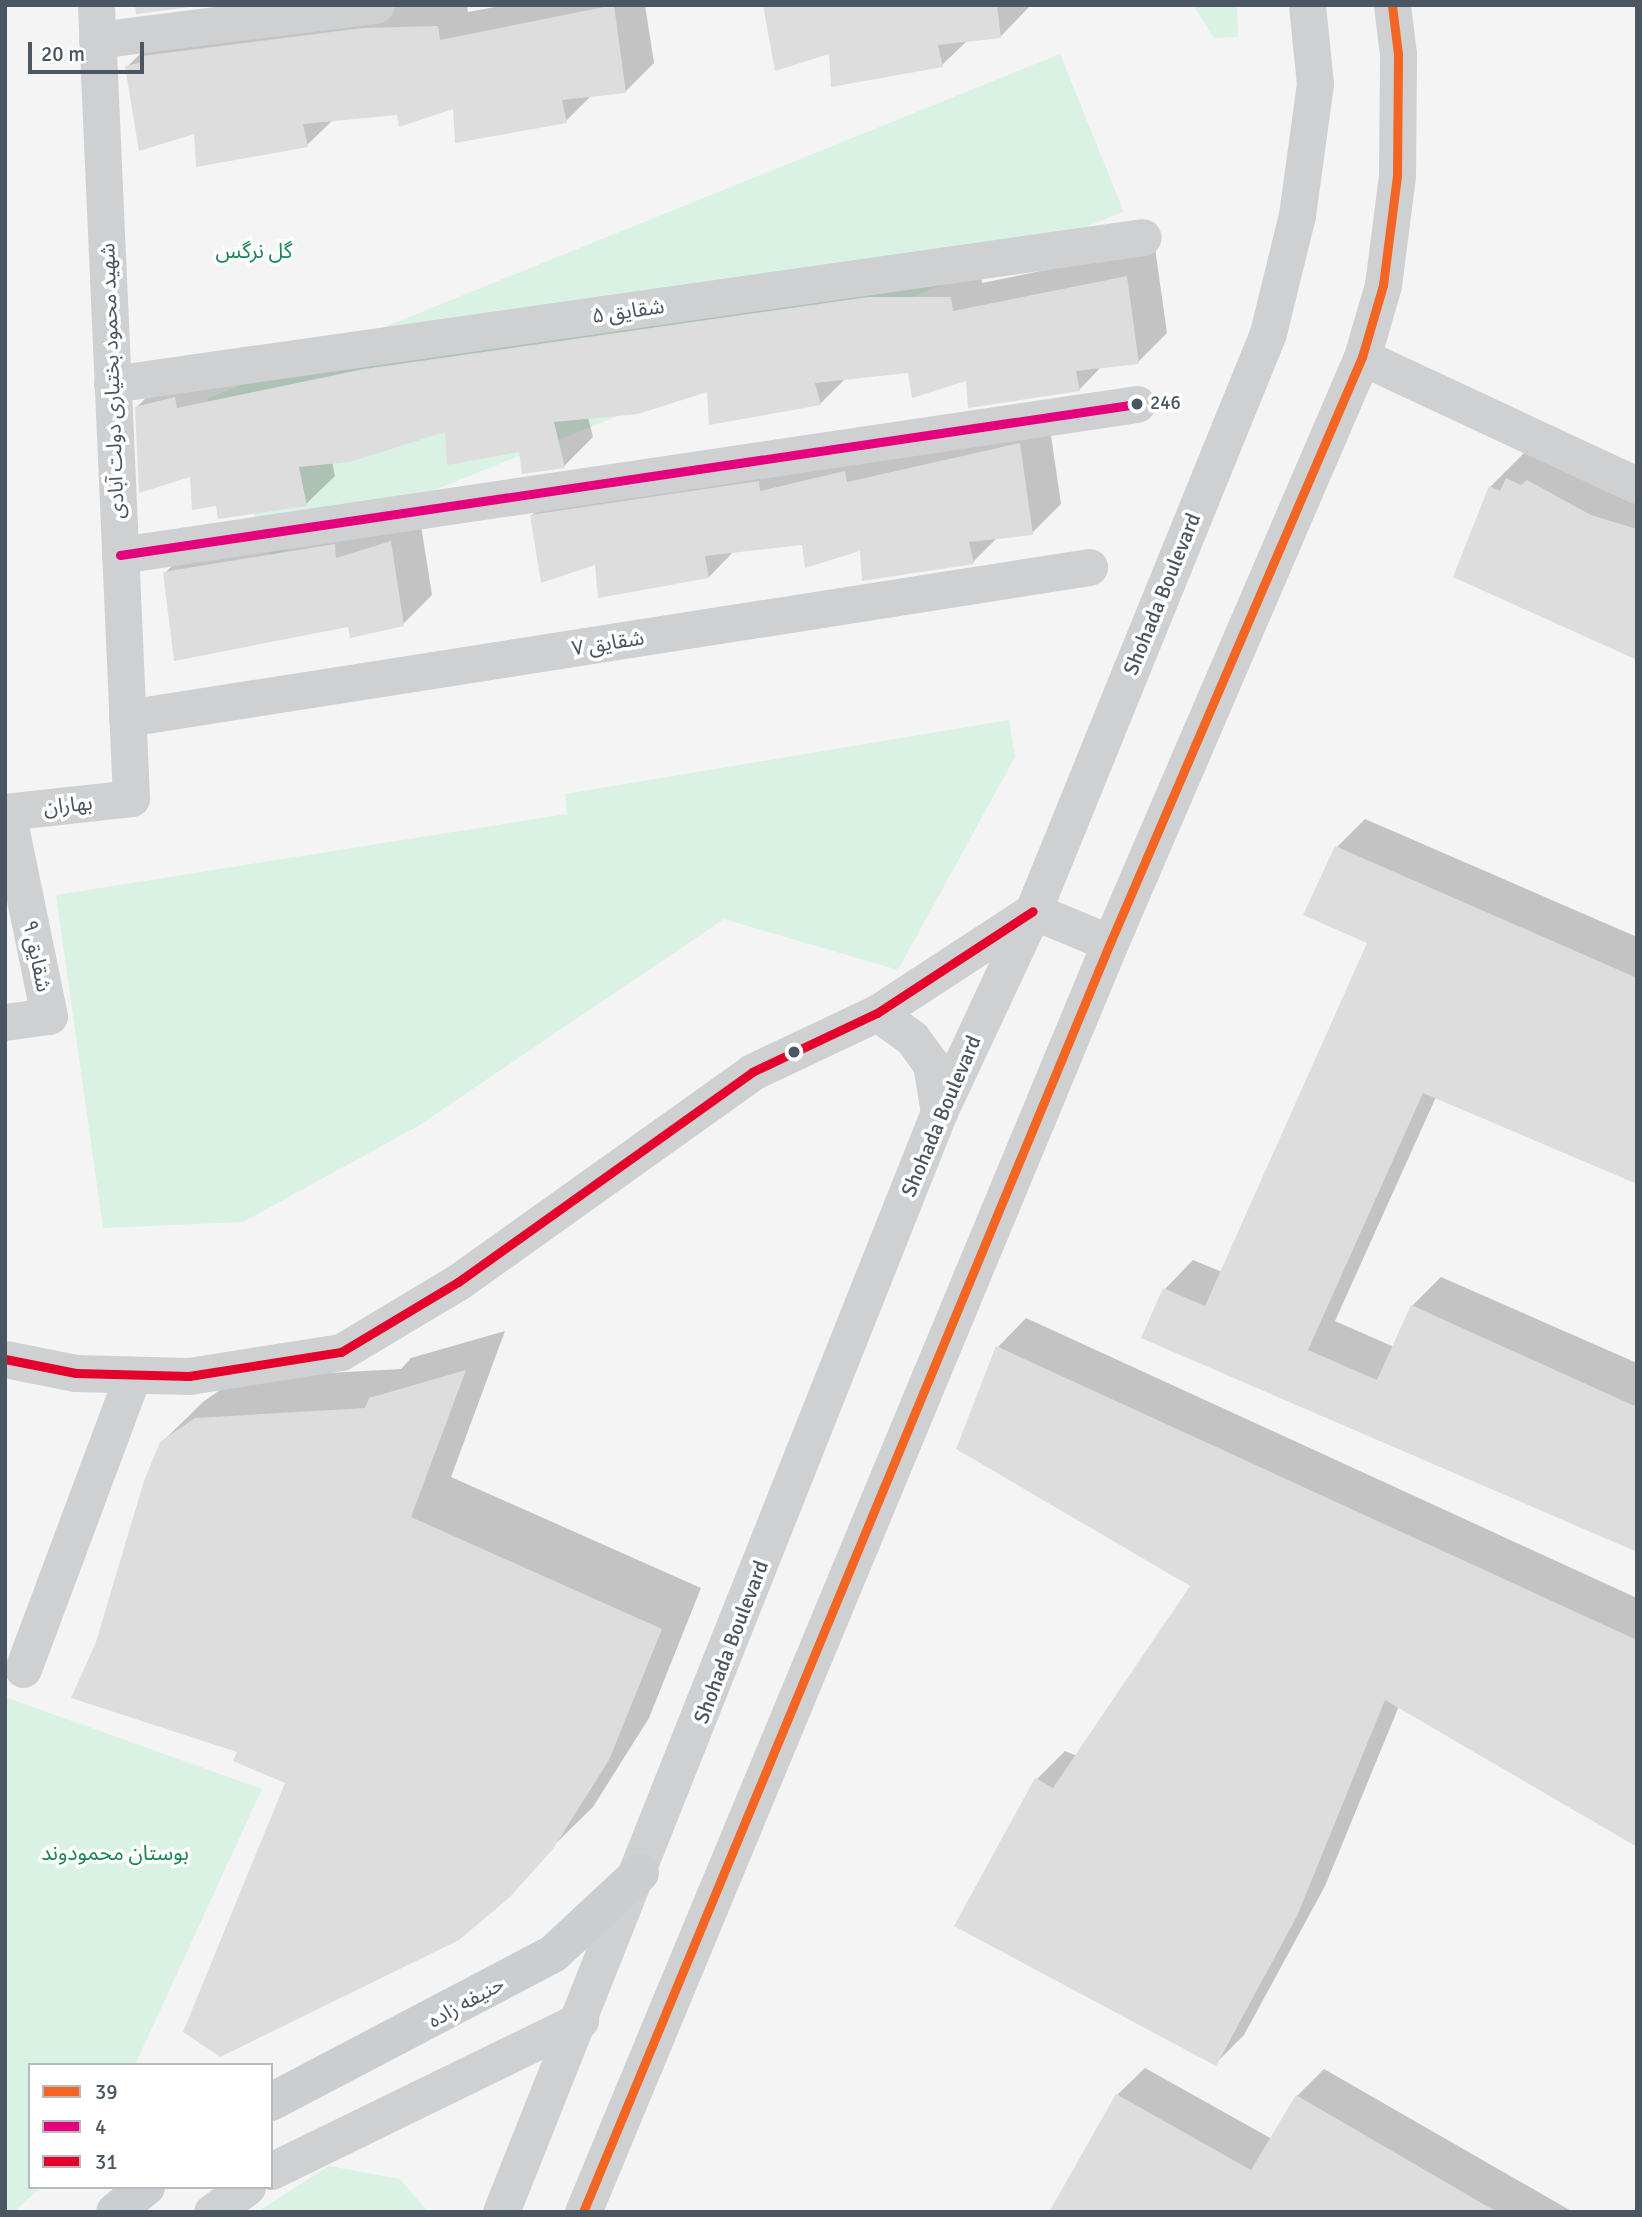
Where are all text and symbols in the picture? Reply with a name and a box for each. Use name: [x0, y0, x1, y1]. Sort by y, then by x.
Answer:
scale bar: [32, 28, 147, 72]
text: 20 m: [41, 41, 85, 67]
park label: گل نرگس: [215, 238, 293, 264]
street label: شهید محمود بختیاری دولت آبادی: [95, 243, 129, 519]
street label: شقایق ۵: [590, 293, 666, 329]
place label: 246: [1150, 393, 1181, 415]
marker: 246: [1130, 397, 1144, 411]
street label: Shohada Boulevard: [1118, 509, 1206, 679]
street label: شقایق ۷: [570, 625, 646, 661]
street label: بهاران: [42, 790, 94, 820]
street label: شقایق ۹: [17, 918, 57, 994]
street label: Shohada Boulevard: [896, 1032, 986, 1200]
unlabelled marker: [787, 1045, 801, 1059]
street label: Shohada Boulevard: [688, 1557, 774, 1727]
park label: بوستان محمودوند: [41, 1840, 189, 1866]
street label: حنیفه زاده: [423, 1971, 509, 2033]
legend: [28, 2063, 273, 2189]
text: 39: [95, 2079, 118, 2105]
text: 4: [95, 2114, 106, 2140]
text: 31: [95, 2149, 118, 2175]

